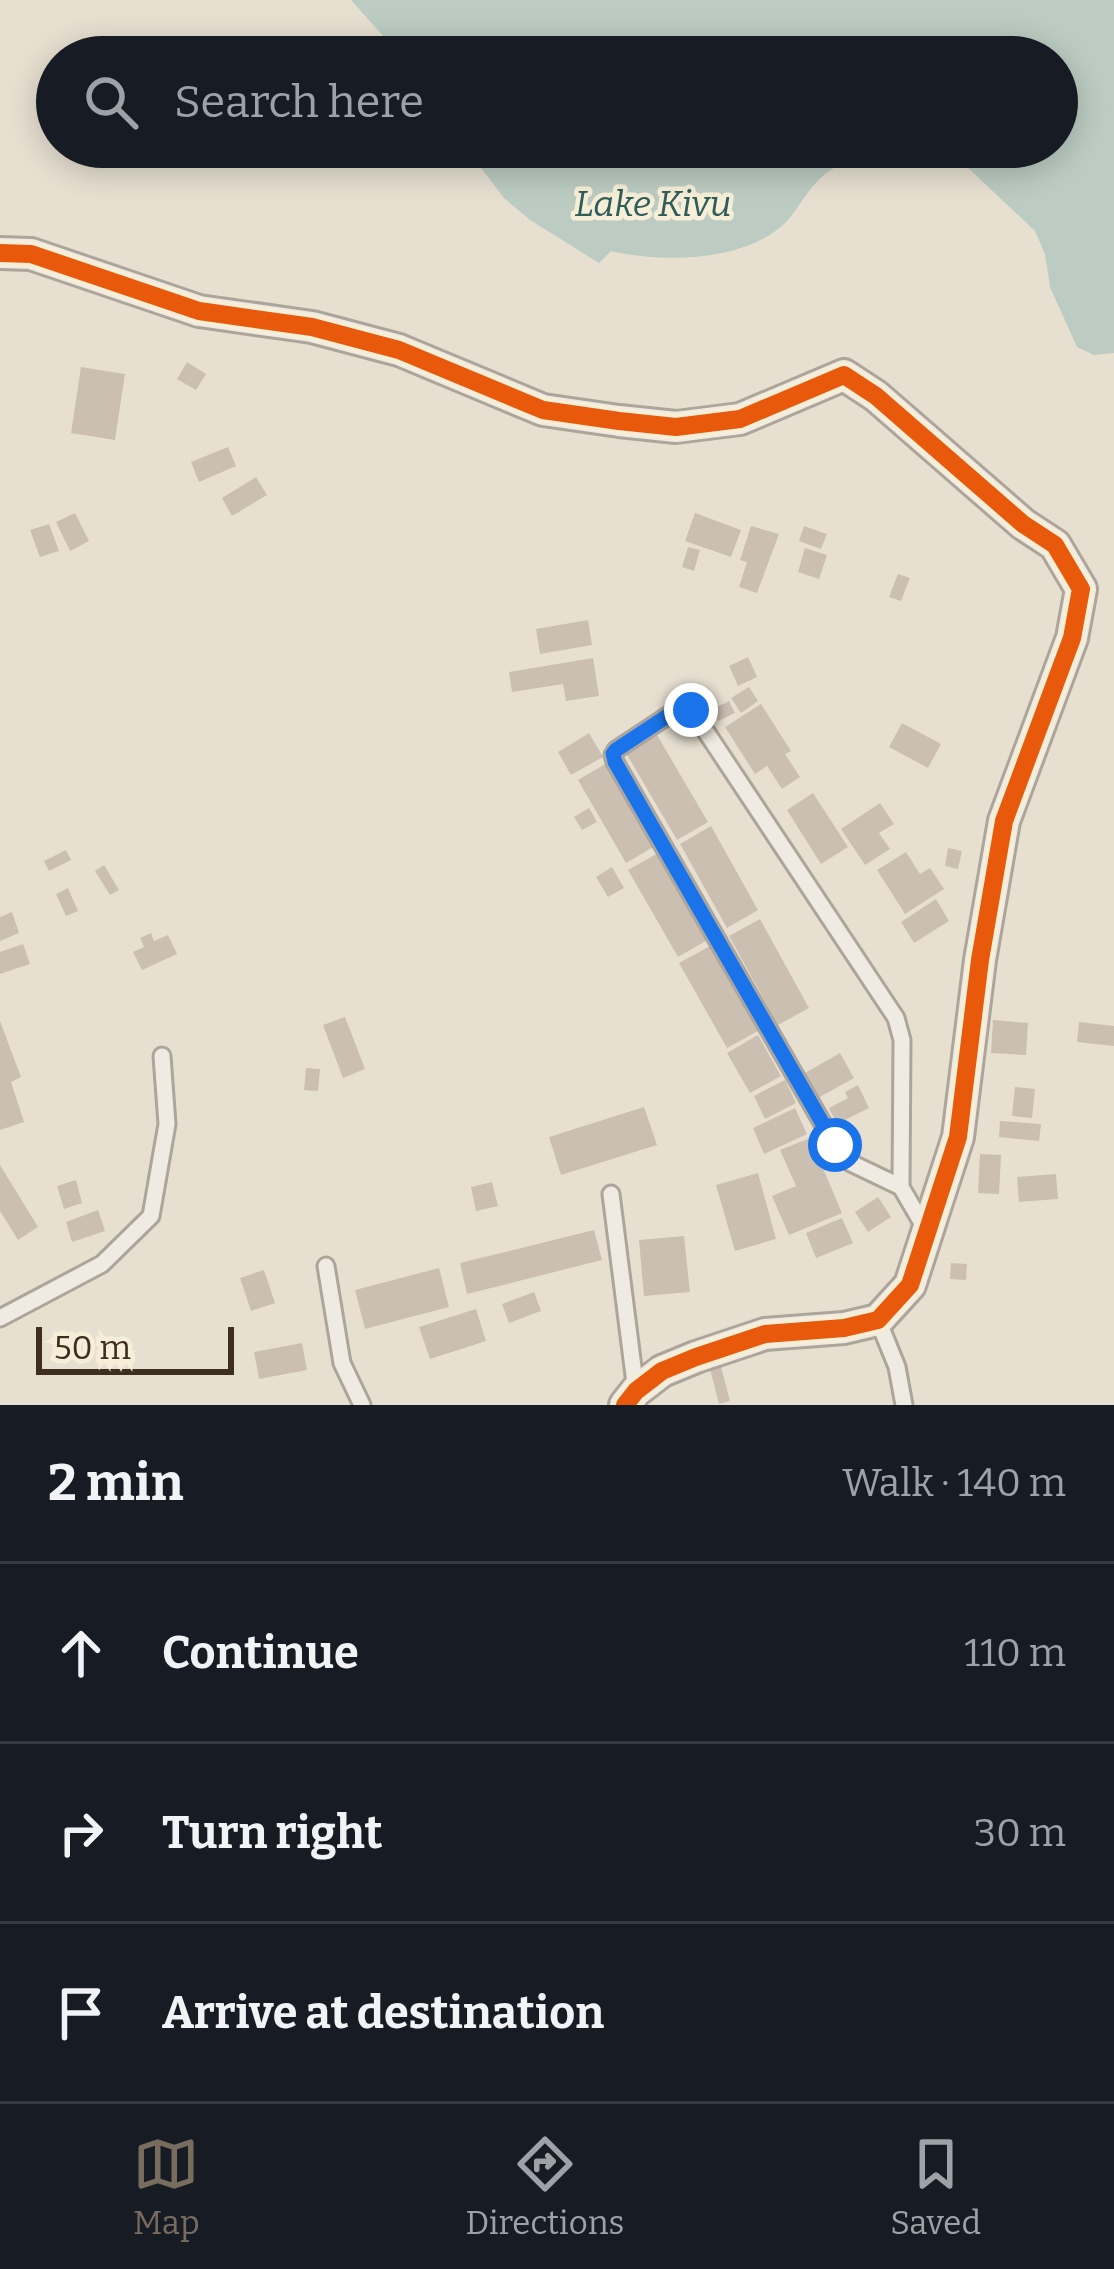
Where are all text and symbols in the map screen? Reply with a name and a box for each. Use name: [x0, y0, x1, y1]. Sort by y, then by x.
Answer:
search box: [36, 36, 1078, 168]
icon: search: [78, 69, 144, 135]
text: Search here: [174, 75, 424, 129]
water label: Lake Kivu: [575, 182, 732, 226]
route end: [664, 683, 718, 737]
route start: [808, 1118, 862, 1172]
scale bar: [36, 1321, 234, 1374]
text: 50 m: [54, 1328, 131, 1368]
text: 2 min: [48, 1452, 184, 1514]
text: Walk · 140 m: [842, 1460, 1066, 1506]
icon: ahead: [48, 1620, 114, 1686]
text: Continue: [162, 1626, 359, 1680]
text: 110 m: [964, 1630, 1066, 1676]
icon: right: [48, 1800, 114, 1866]
text: Turn right: [162, 1806, 382, 1860]
text: 30 m: [974, 1810, 1066, 1856]
icon: arrive: [48, 1980, 114, 2046]
text: Arrive at destination: [162, 1986, 604, 2040]
tab: Map: [133, 2131, 200, 2243]
tab: Directions: [466, 2131, 624, 2243]
tab: Saved: [890, 2131, 981, 2243]

